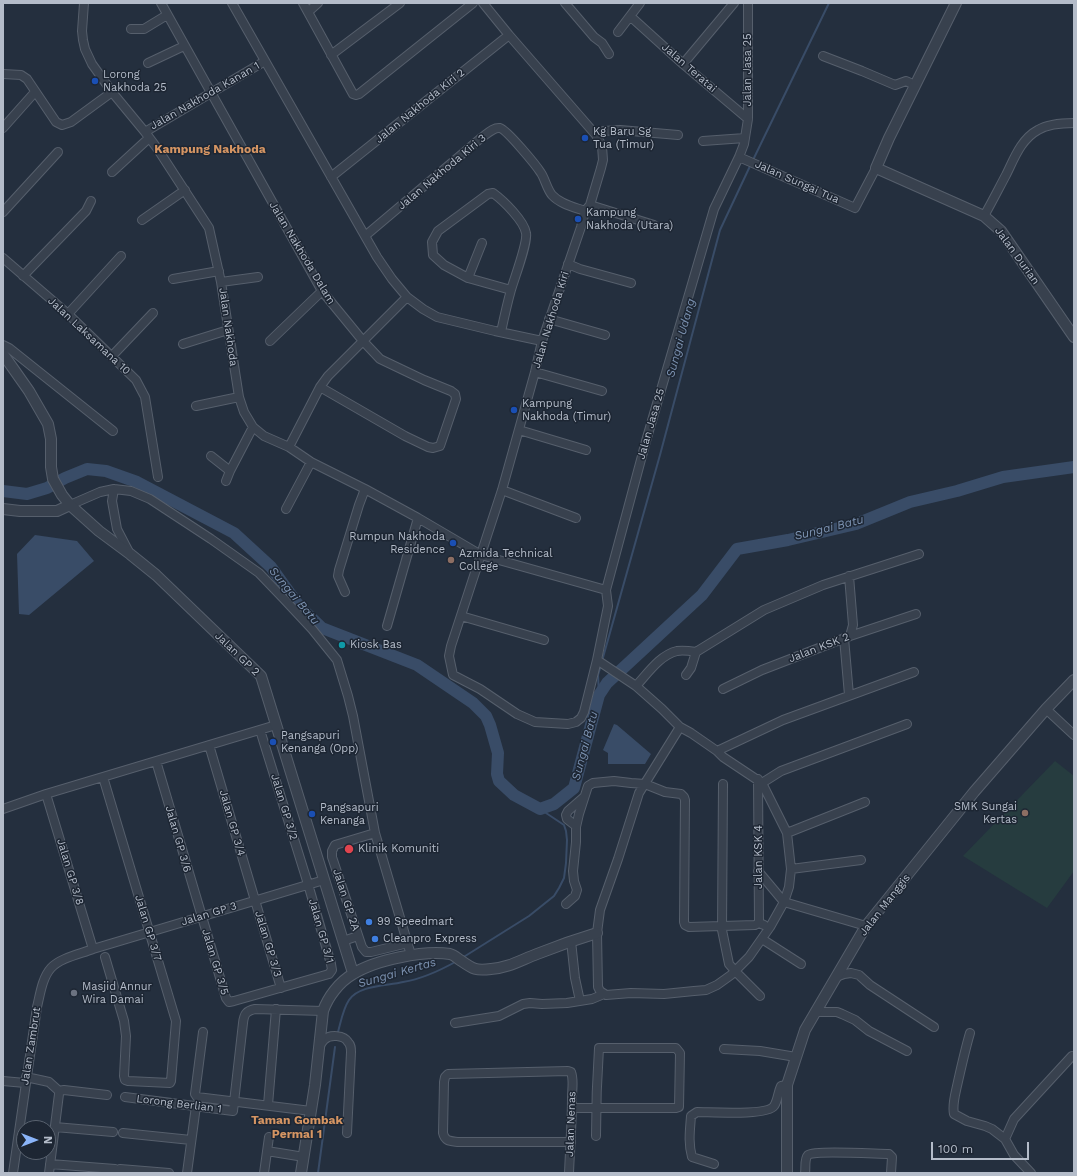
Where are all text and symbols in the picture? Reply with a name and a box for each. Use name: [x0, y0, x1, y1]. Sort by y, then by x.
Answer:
street label: Jalan Jasa 25: [741, 33, 755, 107]
street label: Jalan Teratai: [659, 41, 719, 95]
street label: Jalan Nakhoda Kanan 1: [148, 59, 262, 133]
street label: Jalan Nakhoda Kiri 2: [373, 66, 467, 146]
place label: Lorong Nakhoda 25: [103, 68, 167, 94]
marker: Lorong Nakhoda 25: [90, 76, 100, 86]
place label: Kg Baru Sg Tua (Timur): [593, 125, 654, 151]
street label: Jalan Nakhoda Kiri 3: [395, 131, 489, 213]
marker: Kg Baru Sg Tua (Timur): [580, 133, 590, 143]
district label: Kampung Nakhoda: [154, 142, 266, 156]
street label: Jalan Sungai Tua: [753, 158, 841, 206]
street label: Jalan Nakhoda Dalam: [266, 199, 338, 307]
place label: Kampung Nakhoda (Utara): [586, 206, 673, 232]
marker: Kampung Nakhoda (Utara): [573, 214, 583, 224]
street label: Jalan Durian: [992, 225, 1042, 287]
street label: Jalan Nakhoda Kiri: [530, 270, 572, 370]
street label: Jalan Nakhoda: [216, 287, 240, 367]
street label: Jalan Laksamana 10: [45, 294, 133, 378]
water label: Sungai Udang: [664, 297, 698, 379]
street label: Jalan Jasa 25: [635, 387, 667, 461]
place label: Kampung Nakhoda (Timur): [522, 397, 611, 423]
marker: Kampung Nakhoda (Timur): [509, 405, 519, 415]
water label: Sungai Batu: [793, 512, 865, 544]
place label: Rumpun Nakhoda Residence: [349, 530, 445, 556]
marker: Rumpun Nakhoda Residence: [448, 538, 458, 548]
place label: Azmida Technical College: [459, 547, 553, 573]
marker: Azmida Technical College: [446, 555, 456, 565]
water label: Sungai Batu: [266, 564, 322, 628]
street label: Jalan GP 2: [212, 629, 262, 679]
street label: Jalan KSK 2: [787, 630, 851, 666]
place label: Kiosk Bas: [350, 638, 402, 652]
marker: Kiosk Bas: [337, 640, 347, 650]
water label: Sungai Batu: [569, 710, 601, 782]
place label: Pangsapuri Kenanga (Opp): [281, 729, 358, 755]
marker: Pangsapuri Kenanga (Opp): [268, 737, 278, 747]
street label: Jalan GP 3/2: [268, 772, 300, 842]
street label: Jalan GP 3/4: [216, 788, 248, 858]
place label: SMK Sungai Kertas: [954, 800, 1017, 826]
place label: Pangsapuri Kenanga: [320, 801, 379, 827]
street label: Jalan GP 3/6: [162, 804, 194, 874]
marker: SMK Sungai Kertas: [1020, 808, 1030, 818]
marker: Pangsapuri Kenanga: [307, 809, 317, 819]
street label: Jalan KSK 4: [752, 825, 766, 889]
street label: Jalan GP 3/8: [54, 837, 86, 907]
place label: Klinik Komuniti: [358, 842, 439, 856]
marker: Klinik Komuniti: [343, 843, 355, 855]
street label: Jalan GP 2A: [330, 867, 362, 933]
street label: Jalan Manggis: [857, 871, 913, 939]
street label: Jalan GP 3/7: [132, 893, 164, 963]
street label: Jalan GP 3/1: [306, 897, 336, 965]
street label: Jalan GP 3: [180, 899, 238, 929]
street label: Jalan GP 3/3: [252, 909, 284, 979]
place label: 99 Speedmart: [377, 915, 453, 929]
marker: 99 Speedmart: [364, 917, 374, 927]
street label: Jalan GP 3/5: [199, 927, 231, 997]
place label: Cleanpro Express: [383, 932, 477, 946]
marker: Cleanpro Express: [370, 934, 380, 944]
water label: Sungai Kertas: [356, 955, 438, 991]
place label: Masjid Annur Wira Damai: [82, 980, 152, 1006]
marker: Masjid Annur Wira Damai: [69, 988, 79, 998]
street label: Jalan Zambrut: [18, 1006, 44, 1086]
street label: Jalan Nenas: [563, 1091, 579, 1157]
street label: Lorong Berlian 1: [136, 1092, 222, 1116]
district label: Taman Gombak Permai 1: [251, 1113, 343, 1141]
north arrow: [16, 1120, 56, 1160]
scale bar: [933, 1134, 1031, 1160]
text: N: [41, 1136, 54, 1144]
text: 100 m: [938, 1142, 973, 1156]

